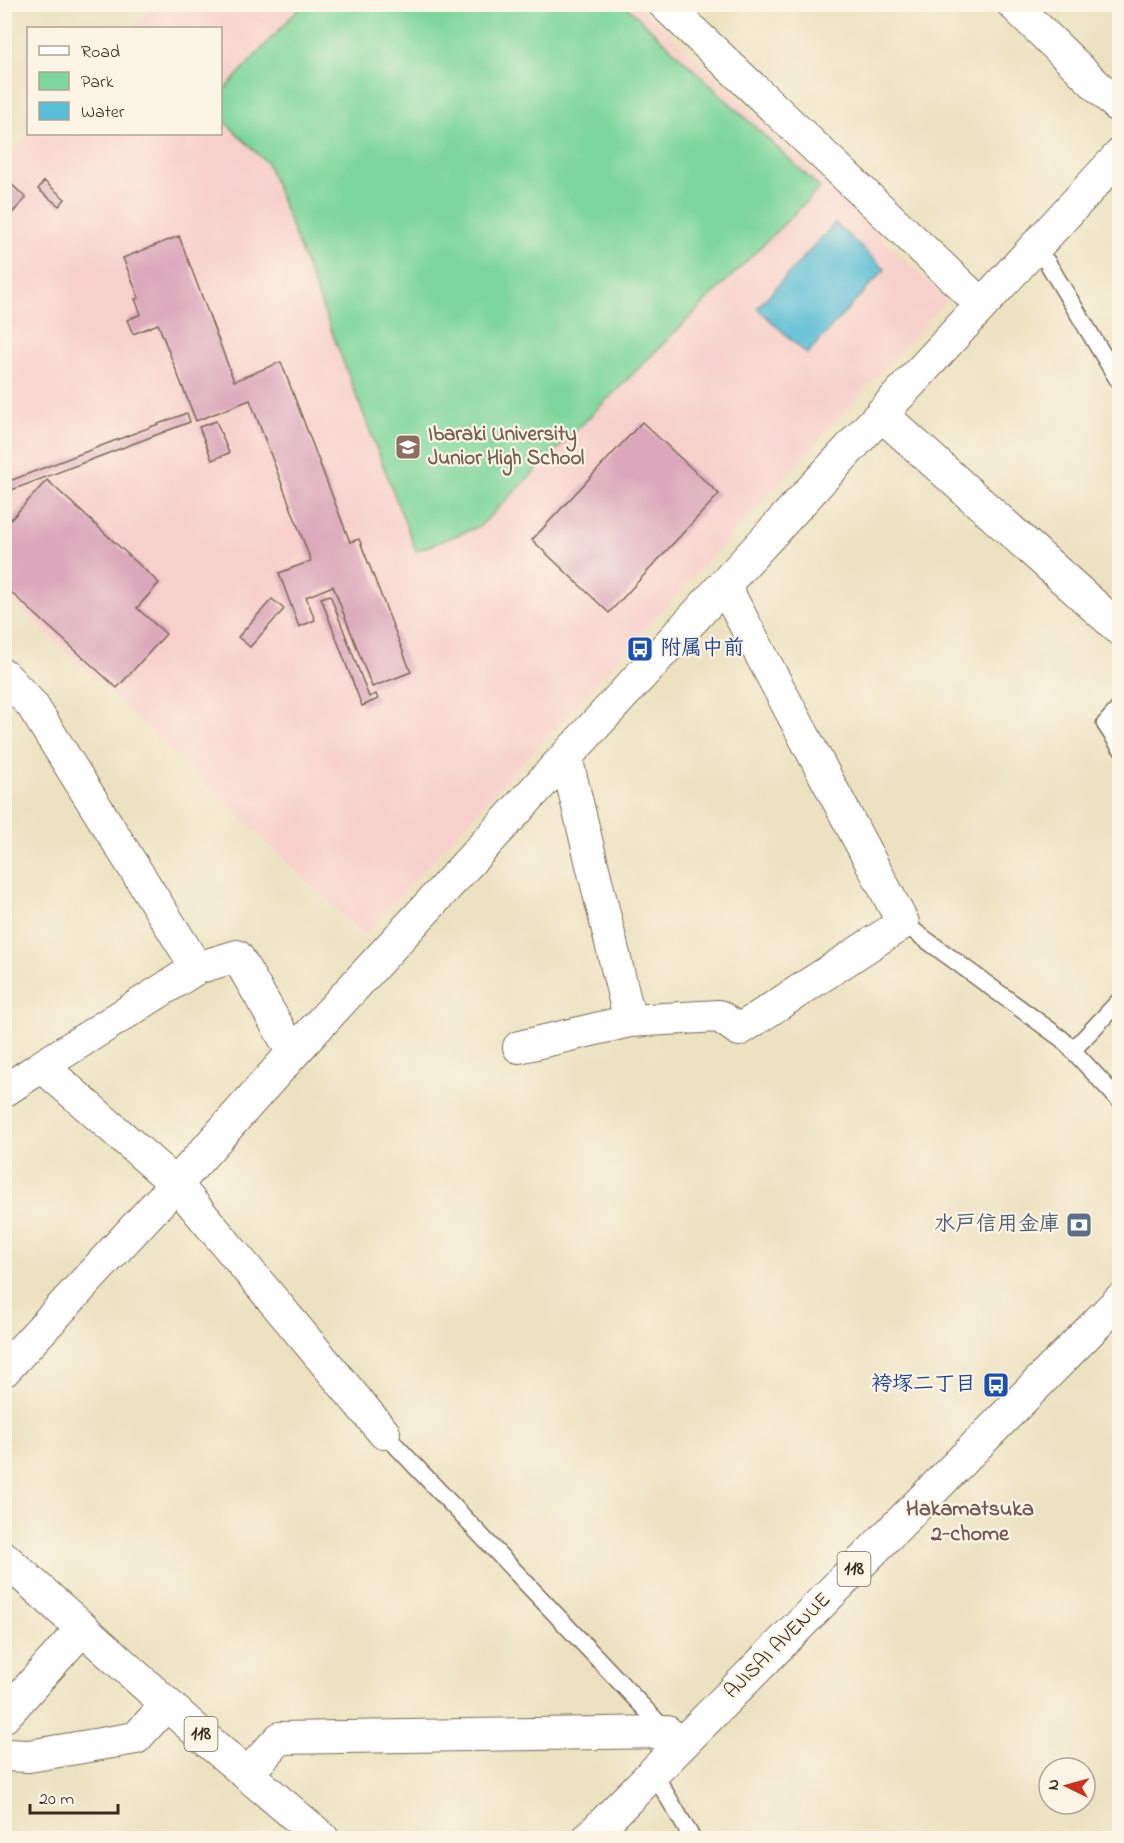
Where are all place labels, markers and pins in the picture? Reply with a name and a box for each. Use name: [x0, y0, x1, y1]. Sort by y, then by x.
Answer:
place label: Ibaraki University Junior High School: [428, 420, 585, 476]
school or university icon: Ibaraki University Junior High School: [393, 432, 423, 462]
bus stop icon: 附属中前: [625, 634, 655, 664]
place label: 附属中前: [660, 634, 744, 664]
place label: 水戸信用金庫: [934, 1210, 1060, 1240]
bank icon: 水戸信用金庫: [1064, 1210, 1094, 1240]
place label: 袴塚二丁目: [871, 1370, 976, 1400]
bus stop icon: 袴塚二丁目: [981, 1370, 1011, 1400]

